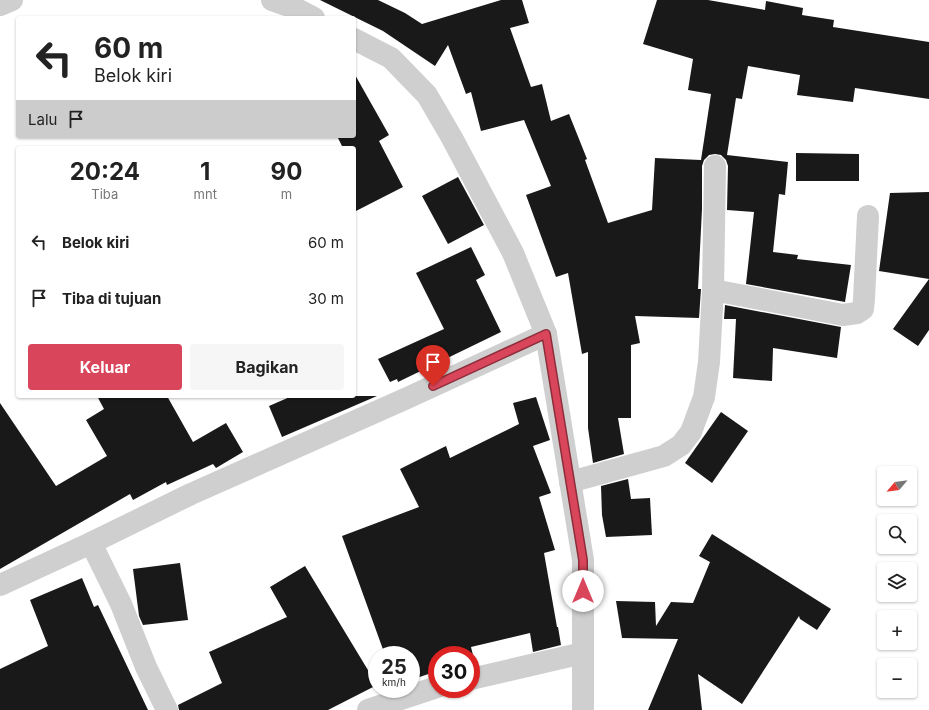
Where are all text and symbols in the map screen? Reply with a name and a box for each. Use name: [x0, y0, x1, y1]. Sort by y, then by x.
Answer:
text: 60 m: [94, 31, 163, 65]
icon: left: [28, 32, 80, 84]
text: Belok kiri: [94, 65, 172, 86]
icon: arrive: [65, 108, 87, 130]
text: Lalu: [28, 110, 57, 129]
text: 20:24: [70, 157, 140, 186]
text: 1: [200, 157, 210, 186]
text: 90: [271, 157, 302, 186]
text: Tiba: [91, 186, 118, 202]
text: mnt: [194, 186, 217, 202]
text: m: [281, 186, 292, 202]
icon: left: [28, 231, 50, 253]
text: Belok kiri: [62, 233, 129, 252]
text: 60 m: [308, 233, 344, 252]
icon: arrive: [28, 287, 50, 309]
text: Tiba di tujuan: [62, 289, 161, 308]
text: 30 m: [308, 289, 344, 308]
button: Keluar: [28, 344, 182, 390]
button: Bagikan: [190, 344, 344, 390]
pin: [416, 345, 450, 386]
icon: arrive: [422, 351, 444, 373]
north arrow: [877, 466, 917, 506]
map controls: [877, 466, 917, 698]
button: search: [877, 514, 917, 554]
button: layers: [877, 562, 917, 602]
position arrow: [562, 570, 604, 612]
button: +: [877, 610, 917, 650]
speed limit sign: 30: [428, 646, 480, 698]
text: 25: [381, 655, 407, 679]
button: −: [877, 658, 917, 698]
text: km/h: [382, 676, 406, 688]

